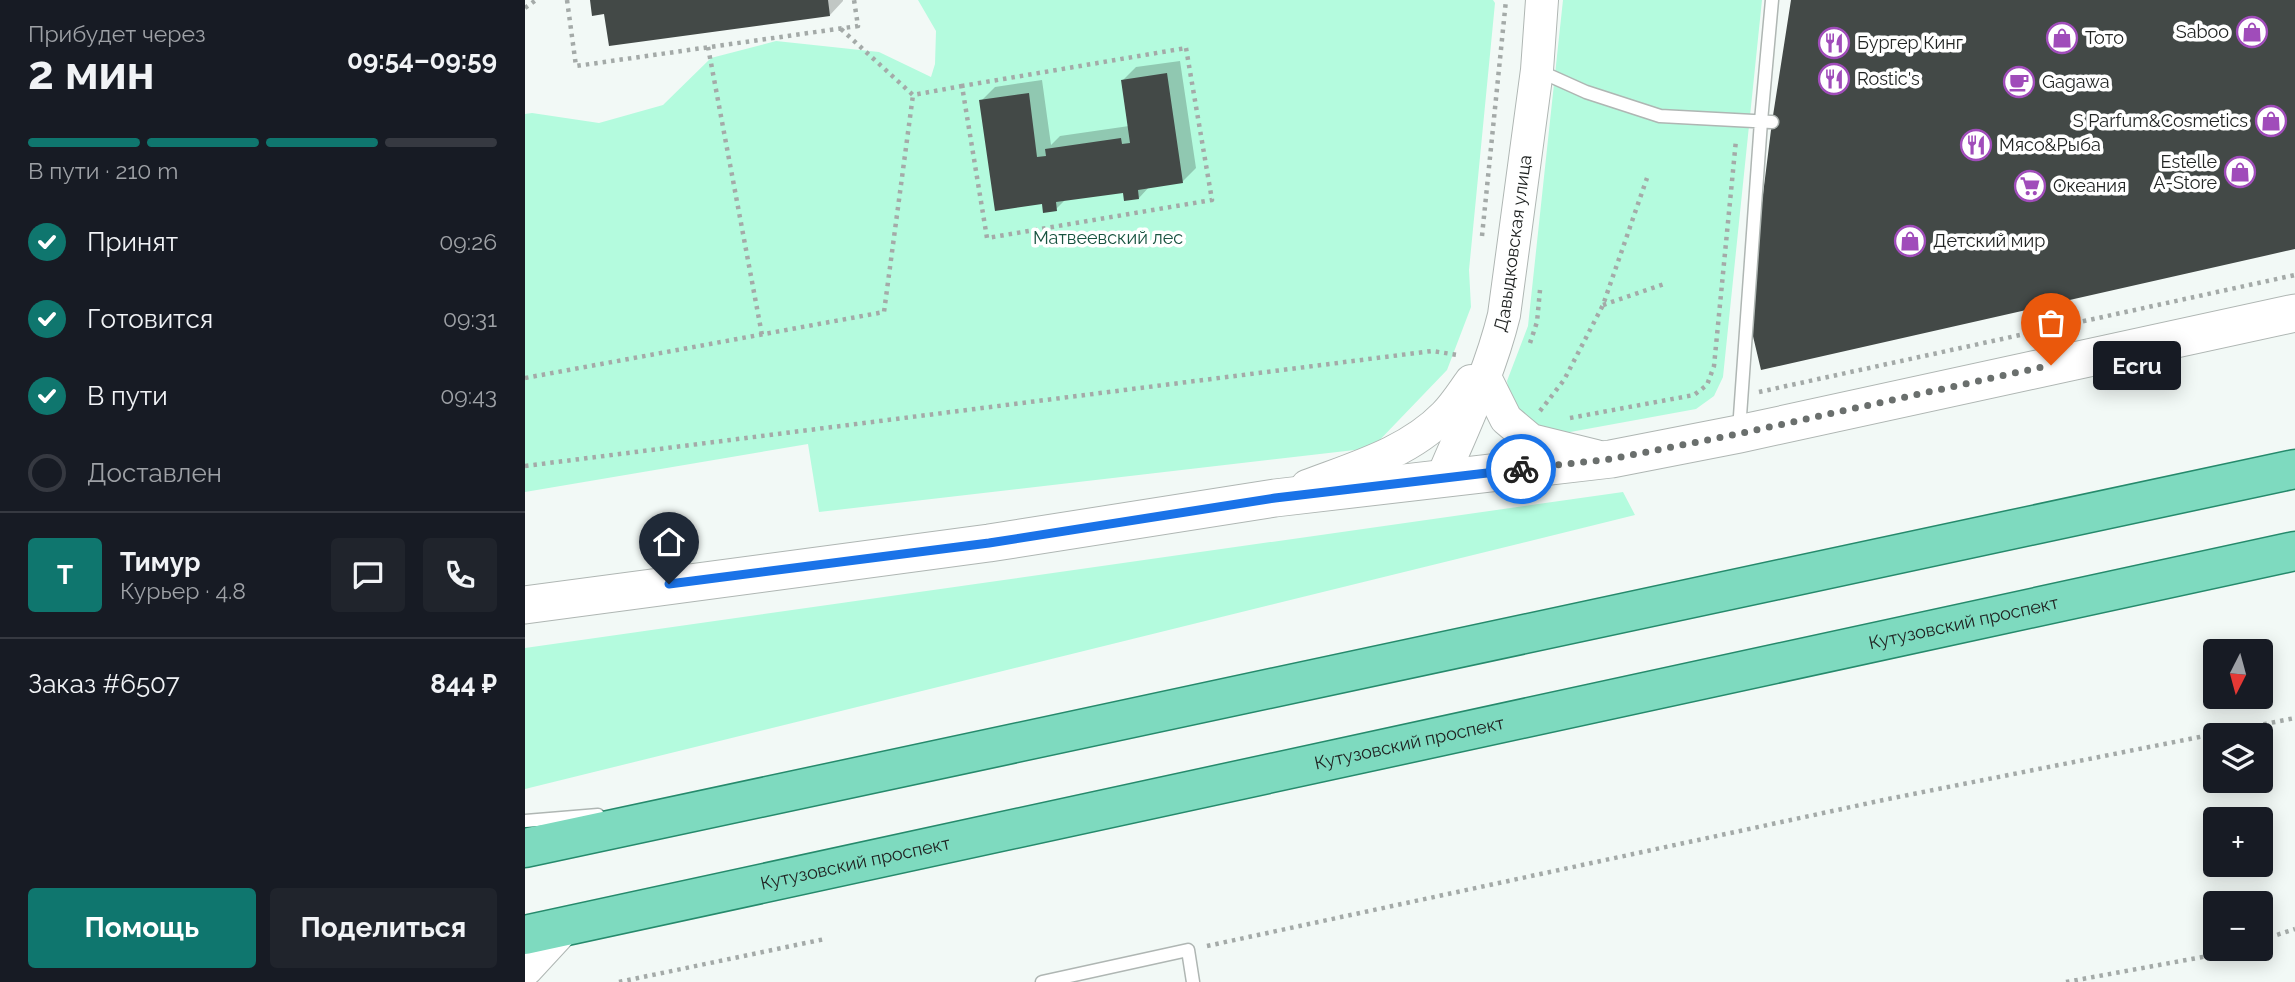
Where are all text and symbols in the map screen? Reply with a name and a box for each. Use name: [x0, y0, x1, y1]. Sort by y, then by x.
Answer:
shop icon: Saboo: [2235, 15, 2269, 49]
text: Прибудет через: [28, 20, 206, 47]
shop icon: Тото: [2045, 21, 2079, 55]
place label: Saboo: [2176, 21, 2229, 42]
restaurant icon: Бургер Кинг: [1817, 26, 1851, 60]
place label: Тото: [2085, 27, 2124, 48]
place label: Бургер Кинг: [1857, 32, 1963, 53]
text: 09:54–09:59: [347, 45, 497, 75]
text: 2 мин: [28, 46, 155, 100]
restaurant icon: Rostic's: [1817, 62, 1851, 96]
cafe icon: Gagawa: [2002, 65, 2036, 99]
place label: Rostic's: [1857, 68, 1920, 89]
place label: Gagawa: [2042, 71, 2110, 92]
shop icon: S Parfum&Cosmetics: [2254, 104, 2288, 138]
place label: S Parfum&Cosmetics: [2073, 110, 2248, 131]
restaurant icon: Мясо&Рыба: [1959, 128, 1993, 162]
place label: Мясо&Рыба: [1999, 134, 2101, 155]
place label: Estelle A-Store: [2153, 151, 2217, 193]
street label: Давыдковская улица: [1489, 153, 1535, 334]
shop icon: Estelle A-Store: [2223, 155, 2257, 189]
text: В пути · 210 m: [28, 157, 178, 184]
supermarket icon: Океания: [2013, 169, 2047, 203]
place label: Океания: [2053, 175, 2126, 196]
icon: check: [28, 223, 66, 261]
shop icon: Детский мир: [1893, 224, 1927, 258]
text: Принят: [87, 227, 178, 257]
park label: Матвеевский лес: [1033, 227, 1183, 248]
text: 09:26: [439, 228, 497, 255]
place label: Детский мир: [1933, 230, 2045, 251]
pin: [2021, 293, 2081, 365]
icon: check: [28, 300, 66, 338]
text: Готовится: [87, 304, 213, 334]
icon: bag: [2032, 304, 2070, 342]
text: 09:31: [443, 305, 497, 332]
callout: Ecru: [2093, 340, 2181, 390]
text: Ecru: [2112, 352, 2162, 379]
icon: check: [28, 377, 66, 415]
text: В пути: [87, 381, 168, 411]
text: 09:43: [440, 382, 497, 409]
courier: [1486, 434, 1556, 504]
icon: bike: [1502, 450, 1540, 488]
text: Доставлен: [87, 458, 222, 488]
pin: [639, 512, 699, 584]
icon: home: [650, 523, 688, 561]
button: chat: [331, 538, 405, 612]
button: phone: [423, 538, 497, 612]
text: Тимур: [120, 547, 200, 577]
text: Т: [57, 560, 73, 590]
text: Курьер · 4.8: [120, 577, 246, 604]
street label: Кутузовский проспект: [1867, 592, 2061, 653]
north arrow: [2203, 639, 2273, 709]
map controls: [2203, 639, 2273, 961]
text: Заказ #6507: [28, 669, 180, 699]
text: 844 ₽: [430, 669, 497, 699]
street label: Кутузовский проспект: [1313, 712, 1507, 773]
button: layers: [2203, 723, 2273, 793]
button: +: [2203, 807, 2273, 877]
street label: Кутузовский проспект: [758, 832, 952, 894]
button: Помощь: [28, 888, 256, 968]
button: Поделиться: [270, 888, 497, 968]
button: −: [2203, 891, 2273, 961]

